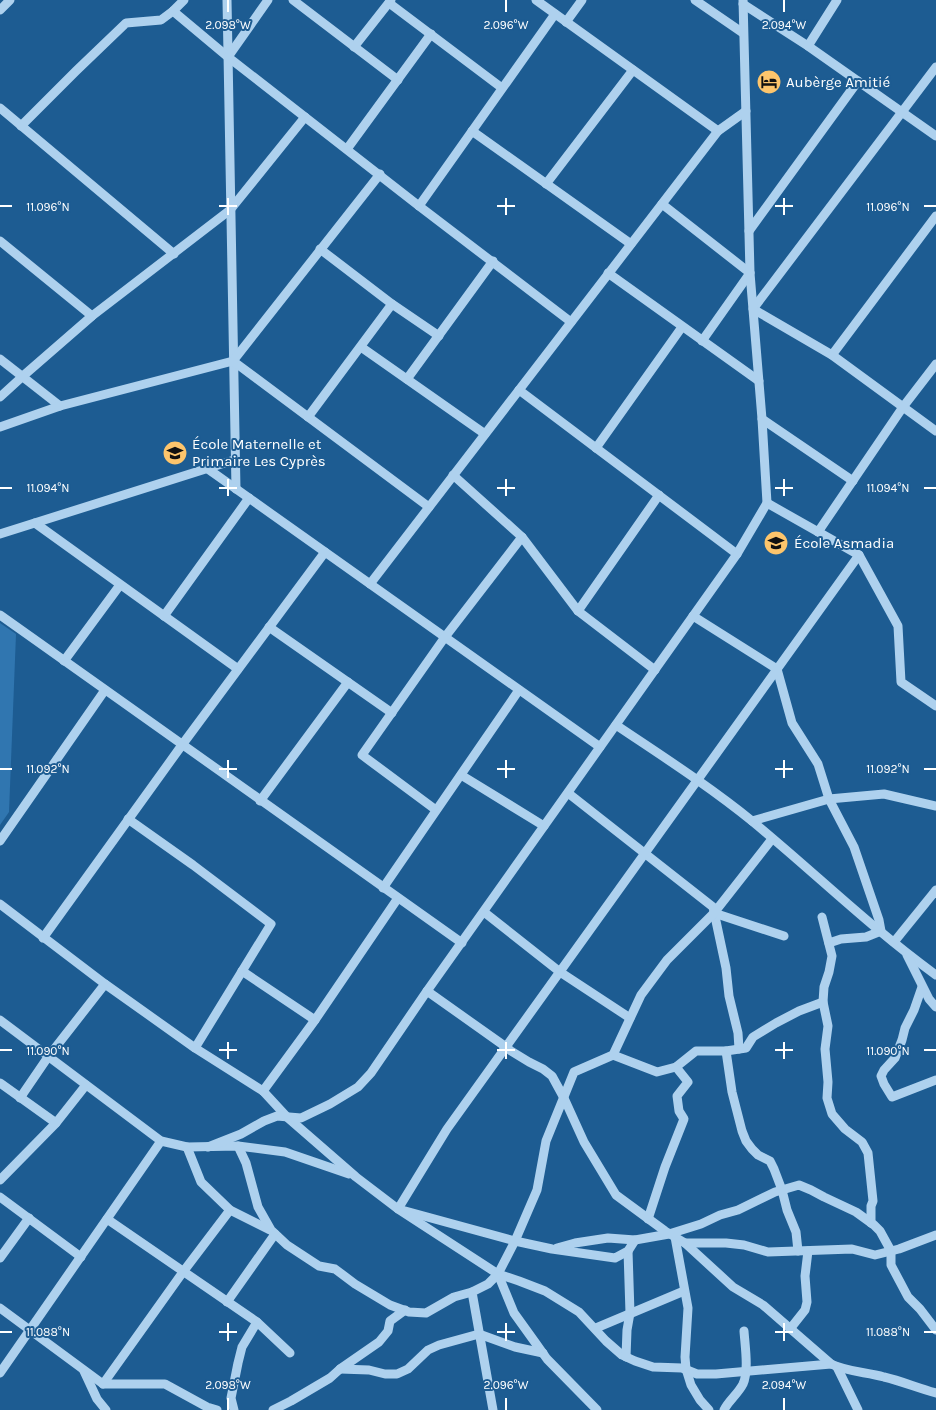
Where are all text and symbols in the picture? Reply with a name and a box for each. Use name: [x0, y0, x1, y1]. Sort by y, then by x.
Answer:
text: 2.098°W: [205, 18, 251, 32]
text: 2.096°W: [484, 18, 529, 32]
text: 2.094°W: [762, 18, 807, 32]
hotel icon: Aubèrge Amitié: [756, 69, 782, 95]
place label: Aubèrge Amitié: [786, 73, 890, 91]
text: 11.096°N: [26, 200, 70, 214]
text: 11.096°N: [866, 200, 910, 214]
place label: École Maternelle et Primaire Les Cyprès: [192, 435, 326, 470]
school or university icon: École Maternelle et Primaire Les Cyprès: [162, 440, 188, 466]
text: 11.094°N: [26, 481, 70, 495]
text: 11.094°N: [866, 481, 910, 495]
school or university icon: École Asmadia: [763, 530, 789, 556]
place label: École Asmadia: [794, 534, 894, 552]
text: 11.092°N: [26, 762, 70, 776]
text: 11.092°N: [866, 762, 910, 776]
text: 11.090°N: [26, 1044, 70, 1058]
text: 11.090°N: [866, 1044, 910, 1058]
text: 11.088°N: [26, 1325, 70, 1339]
text: 11.088°N: [866, 1325, 910, 1339]
text: 2.098°W: [205, 1378, 251, 1392]
text: 2.096°W: [484, 1378, 529, 1392]
text: 2.094°W: [762, 1378, 807, 1392]

